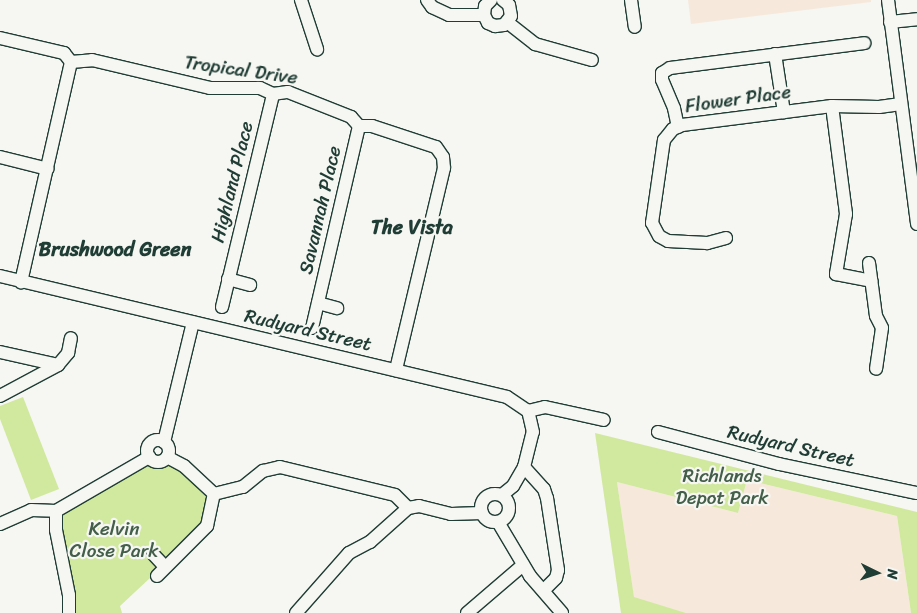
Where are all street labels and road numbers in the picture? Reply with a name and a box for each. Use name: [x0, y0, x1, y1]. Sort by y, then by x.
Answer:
street label: Tropical Drive: [183, 51, 299, 89]
street label: Flower Place: [684, 80, 792, 118]
street label: Highland Place: [206, 119, 258, 245]
street label: Savannah Place: [294, 144, 346, 276]
street label: Rudyard Street: [243, 304, 373, 356]
street label: Rudyard Street: [726, 420, 856, 472]

